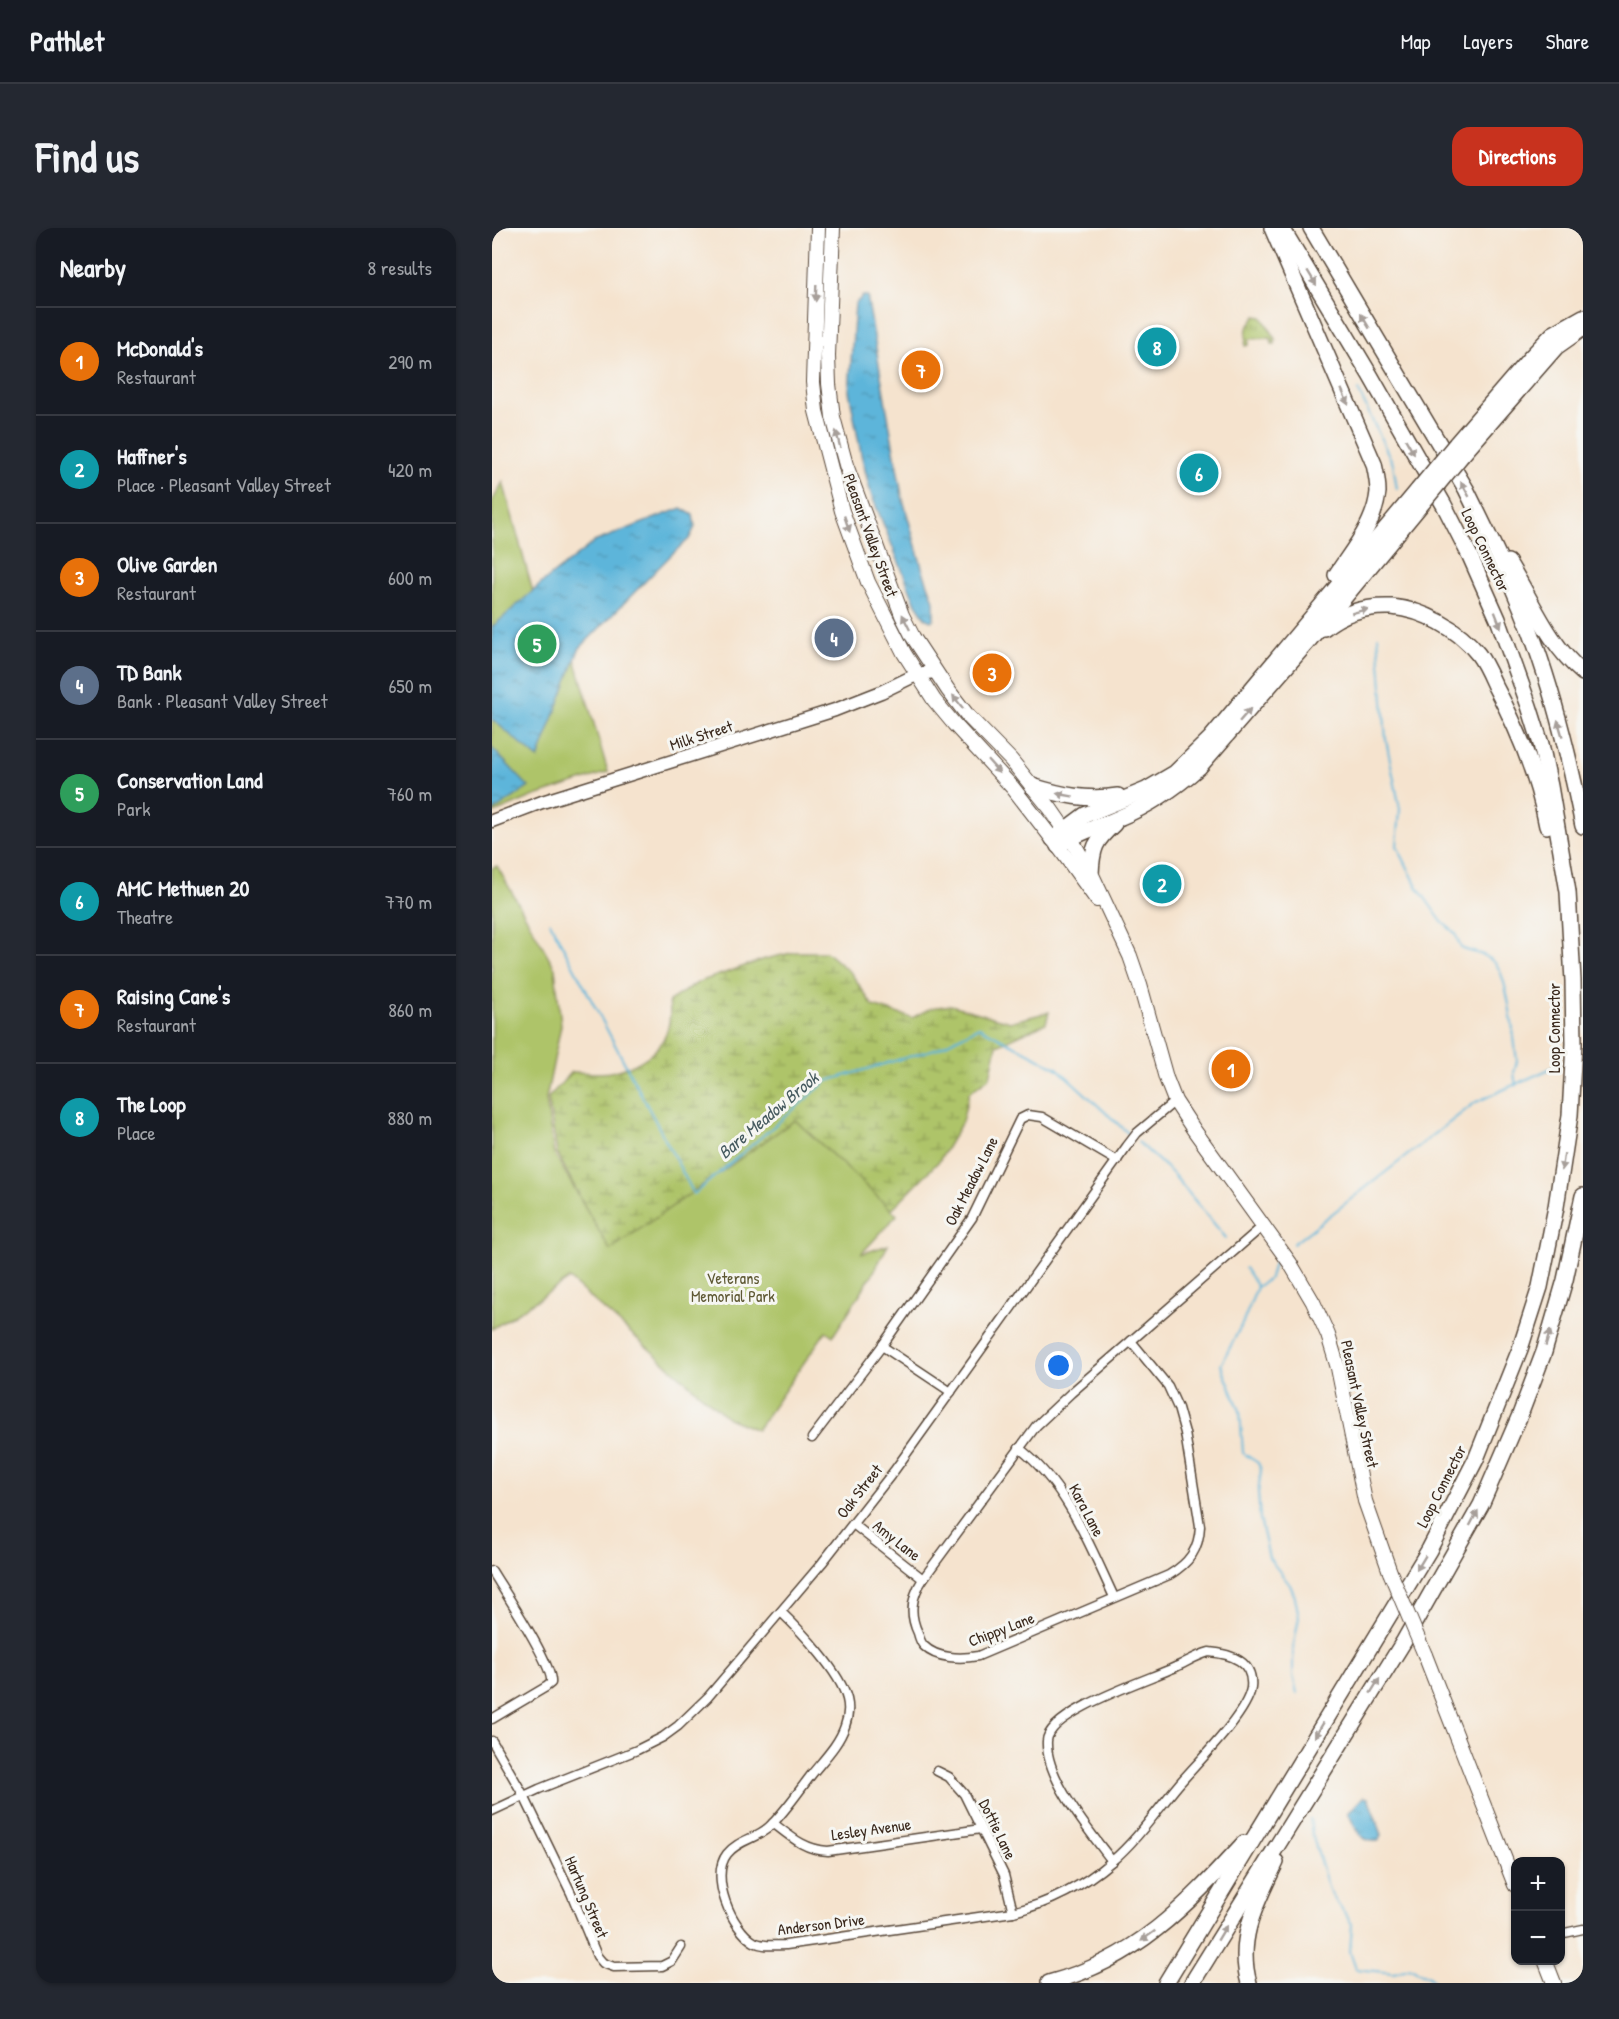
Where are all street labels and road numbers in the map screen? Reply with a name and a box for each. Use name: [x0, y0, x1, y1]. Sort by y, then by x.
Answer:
street label: Pleasant Valley Street: [838, 470, 904, 600]
street label: Loop Connector: [1456, 505, 1516, 595]
street label: Milk Street: [667, 714, 736, 755]
street label: Loop Connector: [1543, 983, 1565, 1073]
street label: Oak Meadow Lane: [939, 1132, 1003, 1229]
street label: Pleasant Valley Street: [1336, 1338, 1384, 1470]
street label: Loop Connector: [1411, 1441, 1471, 1531]
street label: Oak Street: [831, 1459, 887, 1522]
street label: Kara Lane: [1064, 1480, 1110, 1541]
street label: Amy Lane: [869, 1514, 926, 1566]
street label: Chippy Lane: [965, 1606, 1038, 1652]
street label: Dottie Lane: [974, 1795, 1022, 1863]
street label: Lesley Avenue: [830, 1812, 913, 1845]
street label: Hartung Street: [560, 1853, 614, 1942]
street label: Anderson Drive: [776, 1908, 866, 1940]

